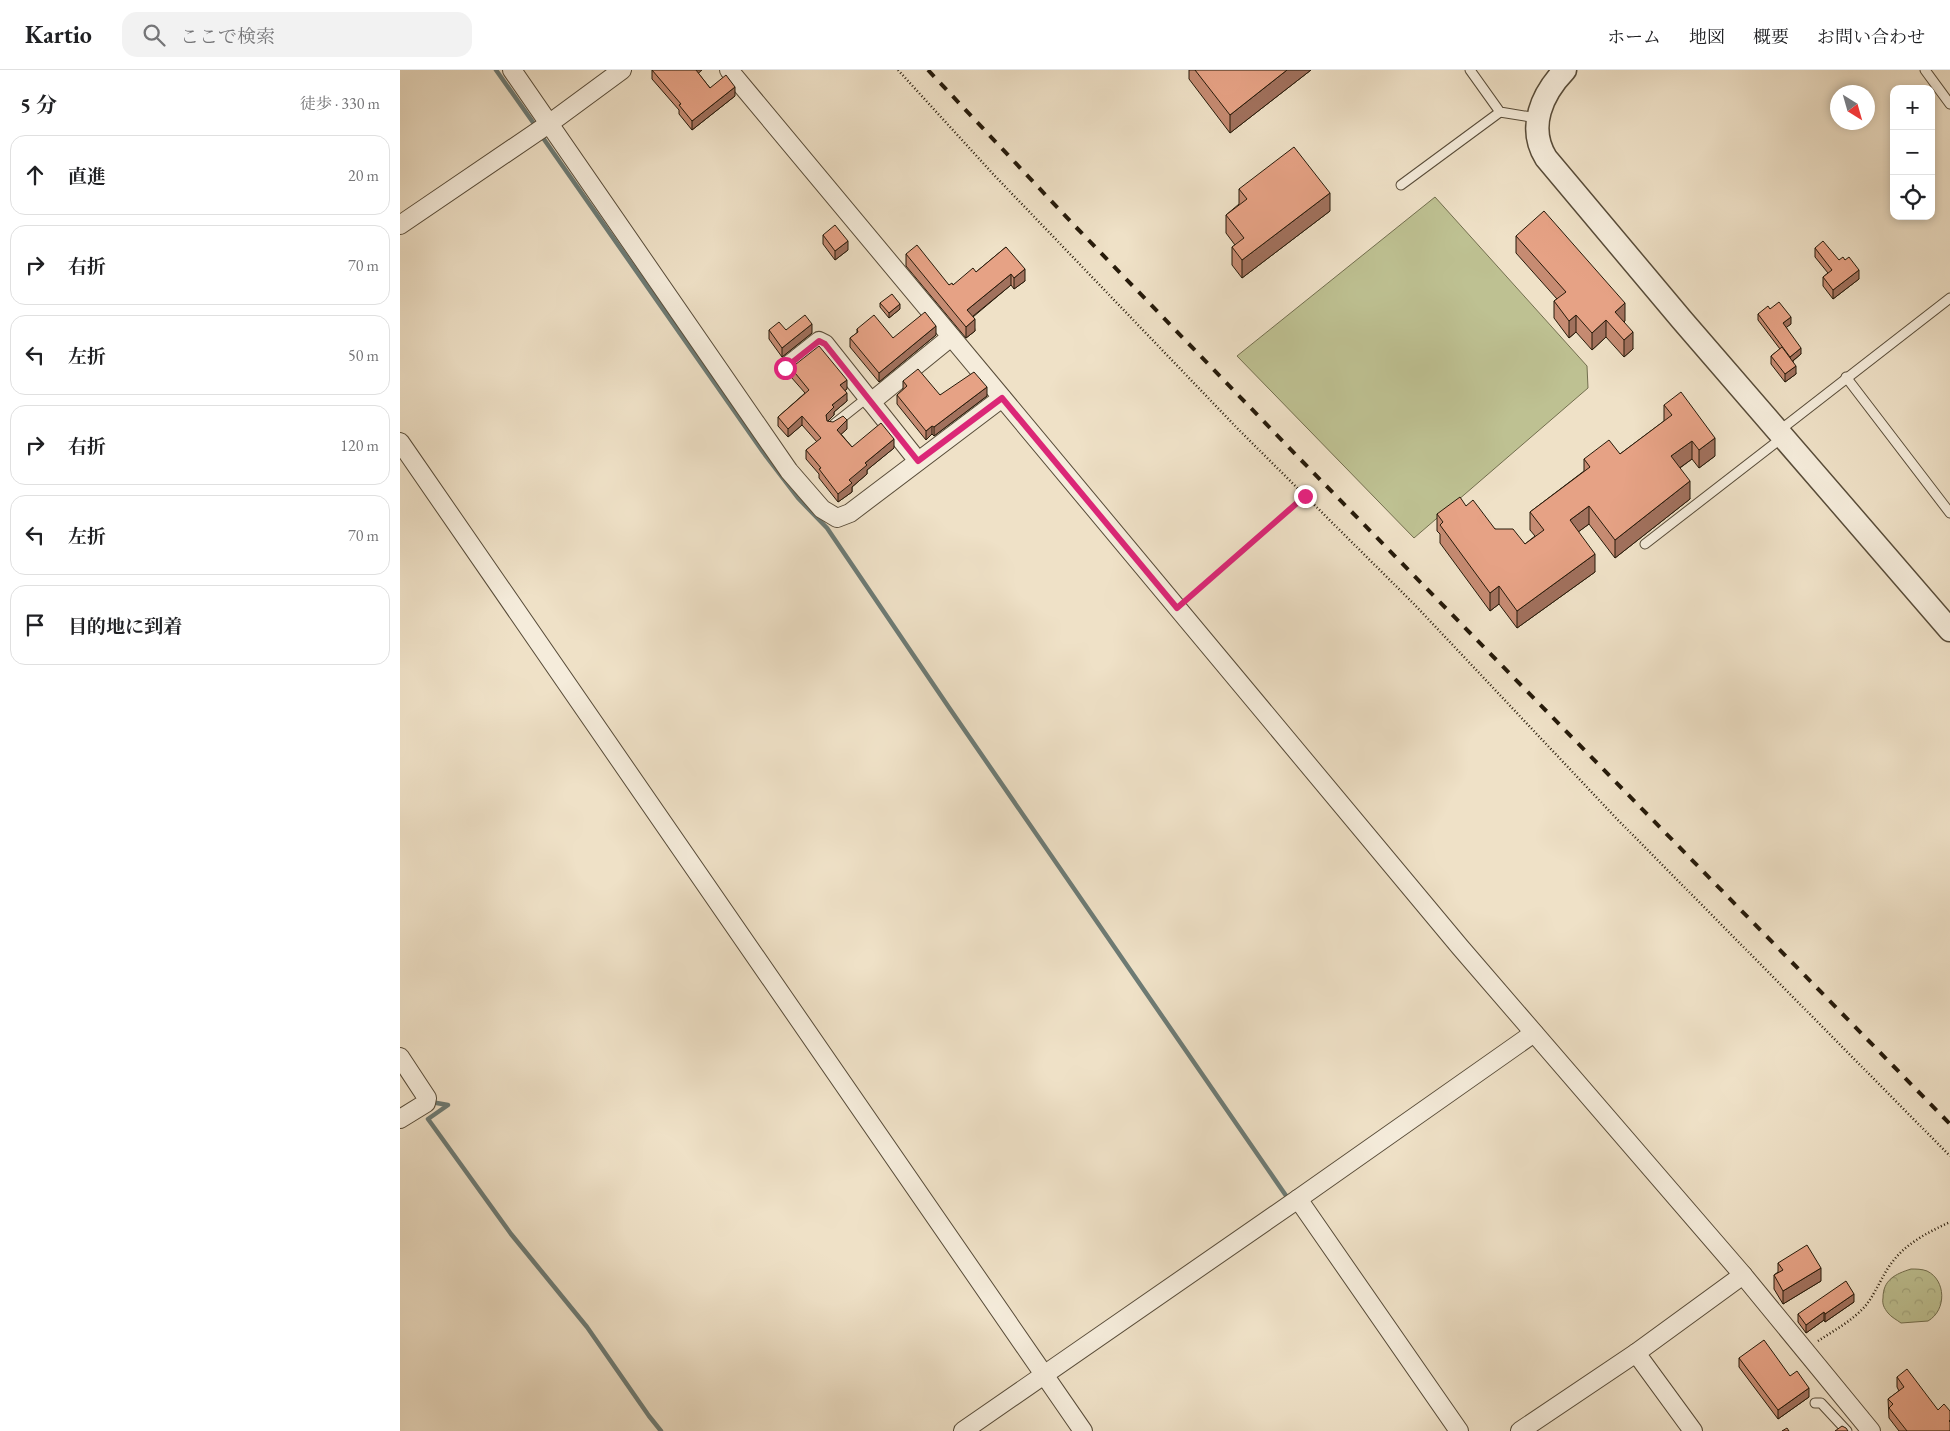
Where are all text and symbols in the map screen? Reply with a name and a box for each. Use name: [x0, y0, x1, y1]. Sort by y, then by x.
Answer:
search box: [122, 12, 472, 57]
text: Kartio: [25, 19, 92, 50]
icon: search: [140, 21, 168, 49]
text: ここで検索: [180, 24, 275, 49]
text: ホーム: [1607, 25, 1661, 48]
text: 地図: [1689, 25, 1725, 48]
text: 概要: [1753, 25, 1789, 48]
text: お問い合わせ: [1817, 25, 1925, 48]
north arrow: [1830, 85, 1875, 130]
map controls: [1890, 85, 1935, 220]
button: +: [1890, 85, 1935, 130]
text: 5 分: [20, 91, 57, 118]
text: 徒歩 · 330 m: [300, 93, 380, 114]
button: −: [1890, 130, 1935, 175]
icon: ahead: [21, 161, 49, 189]
text: 直進: [68, 164, 106, 189]
text: 20 m: [348, 165, 379, 186]
button: locate: [1890, 175, 1935, 220]
icon: right: [21, 251, 49, 279]
text: 右折: [68, 254, 106, 279]
text: 70 m: [348, 255, 379, 276]
icon: left: [21, 341, 49, 369]
text: 左折: [68, 344, 106, 369]
text: 50 m: [348, 345, 379, 366]
route start: [774, 357, 797, 380]
icon: right: [21, 431, 49, 459]
text: 右折: [68, 434, 106, 459]
text: 120 m: [340, 435, 379, 456]
route end: [1294, 485, 1317, 508]
icon: left: [21, 521, 49, 549]
text: 左折: [68, 524, 106, 549]
text: 70 m: [348, 525, 379, 546]
icon: arrive: [21, 611, 49, 639]
text: 目的地に到着: [68, 614, 182, 639]

